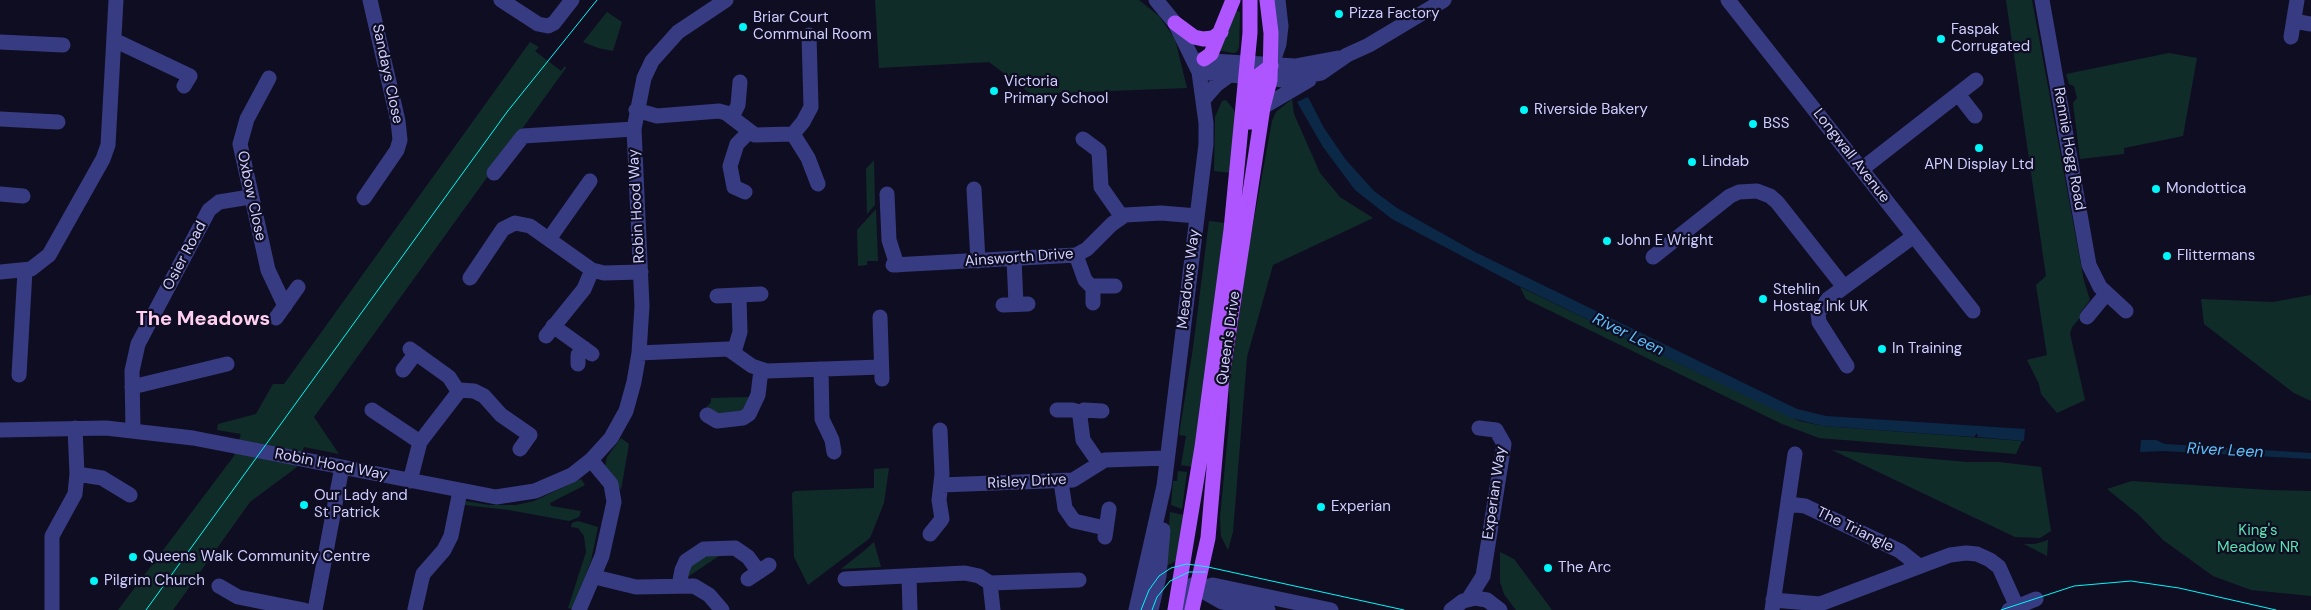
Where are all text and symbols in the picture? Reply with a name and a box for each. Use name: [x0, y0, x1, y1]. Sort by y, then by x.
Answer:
place label: Pizza Factory: [1349, 5, 1440, 23]
marker: Pizza Factory: [1333, 8, 1345, 20]
place label: Briar Court Communal Room: [753, 9, 872, 44]
marker: Briar Court Communal Room: [737, 21, 749, 33]
place label: Faspak Corrugated: [1951, 21, 2030, 56]
street label: Sandays Close: [368, 23, 406, 125]
marker: Faspak Corrugated: [1935, 33, 1947, 45]
place label: Victoria Primary School: [1004, 73, 1108, 108]
marker: Victoria Primary School: [988, 85, 1000, 97]
street label: Rennie Hogg Road: [2049, 86, 2089, 212]
place label: Riverside Bakery: [1534, 101, 1648, 119]
marker: Riverside Bakery: [1518, 104, 1530, 116]
street label: Longwall Avenue: [1809, 105, 1893, 207]
place label: BSS: [1763, 115, 1789, 133]
marker: BSS: [1747, 118, 1759, 130]
marker: APN Display Ltd: [1973, 142, 1985, 154]
street label: Robin Hood Way: [625, 148, 649, 264]
street label: Oxbow Close: [233, 149, 269, 243]
place label: Lindab: [1702, 153, 1749, 171]
marker: Lindab: [1686, 156, 1698, 168]
place label: APN Display Ltd: [1924, 156, 2034, 174]
place label: Mondottica: [2166, 180, 2246, 198]
marker: Mondottica: [2150, 183, 2162, 195]
street label: Osier Road: [159, 218, 211, 294]
street label: Meadows Way: [1174, 228, 1204, 330]
place label: John E Wright: [1617, 232, 1713, 250]
marker: John E Wright: [1601, 235, 1613, 247]
street label: Ainsworth Drive: [964, 245, 1074, 271]
place label: Flittermans: [2177, 247, 2255, 265]
marker: Flittermans: [2161, 250, 2173, 262]
place label: Stehlin Hostag Ink UK: [1773, 281, 1868, 316]
street label: Queen's Drive: [1214, 290, 1244, 386]
marker: Stehlin Hostag Ink UK: [1757, 293, 1769, 305]
district label: The Meadows: [136, 308, 270, 332]
water label: River Leen: [1589, 310, 1667, 360]
place label: In Training: [1892, 340, 1962, 358]
marker: In Training: [1876, 343, 1888, 355]
water label: River Leen: [2186, 439, 2264, 463]
street label: Robin Hood Way: [273, 445, 389, 485]
street label: Experian Way: [1480, 445, 1510, 541]
street label: Risley Drive: [987, 471, 1067, 493]
place label: Our Lady and St Patrick: [314, 487, 408, 522]
place label: Experian: [1331, 498, 1391, 516]
marker: Our Lady and St Patrick: [298, 499, 310, 511]
marker: Experian: [1315, 501, 1327, 513]
street label: The Triangle: [1814, 504, 1896, 556]
park label: King's Meadow NR: [2217, 522, 2299, 557]
place label: Queens Walk Community Centre: [143, 548, 370, 566]
marker: Queens Walk Community Centre: [127, 551, 139, 563]
place label: The Arc: [1558, 559, 1611, 577]
marker: The Arc: [1542, 562, 1554, 574]
place label: Pilgrim Church: [104, 572, 205, 590]
marker: Pilgrim Church: [88, 575, 100, 587]

